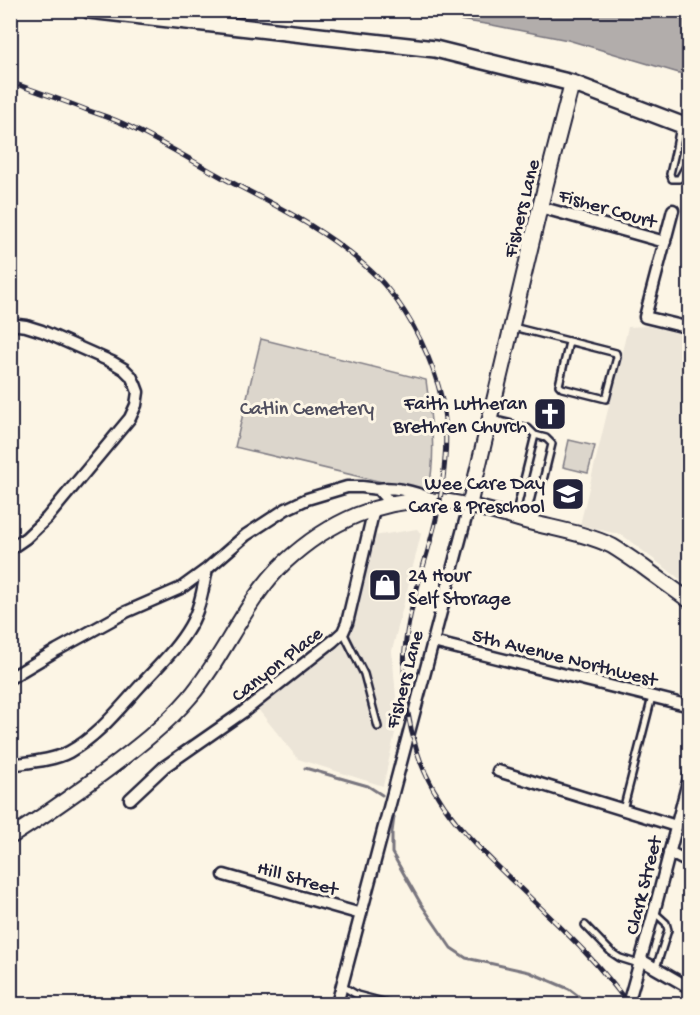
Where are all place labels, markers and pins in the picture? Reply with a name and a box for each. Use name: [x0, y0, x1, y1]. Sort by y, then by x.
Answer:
place label: Faith Lutheran Brethren Church: [392, 394, 527, 440]
church icon: Faith Lutheran Brethren Church: [532, 396, 568, 432]
place label: Wee Care Day Care & Preschool: [408, 474, 545, 520]
school or university icon: Wee Care Day Care & Preschool: [550, 476, 586, 512]
place label: 24 Hour Self Storage: [408, 566, 511, 612]
shop icon: 24 Hour Self Storage: [367, 567, 403, 603]

